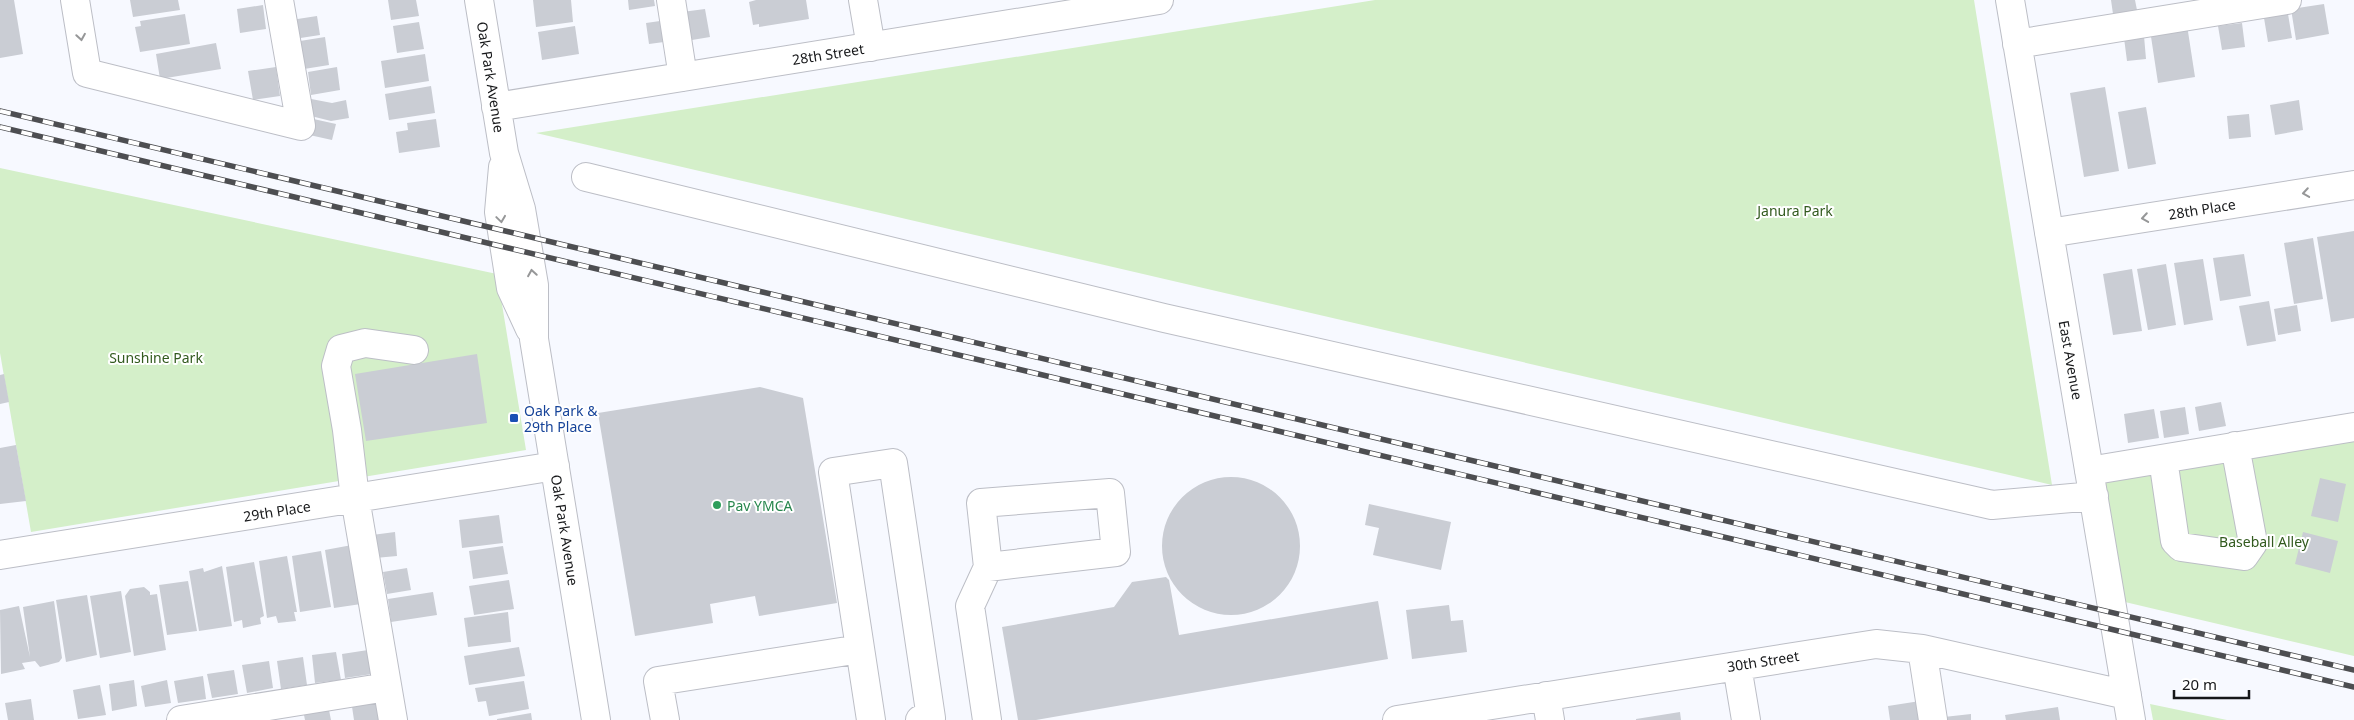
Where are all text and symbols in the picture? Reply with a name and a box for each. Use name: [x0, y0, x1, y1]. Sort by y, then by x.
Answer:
street label: Oak Park Avenue: [473, 20, 509, 134]
one-way arrow: [75, 33, 86, 41]
street label: 28th Street: [791, 39, 865, 69]
one-way arrow: [2301, 187, 2310, 197]
street label: 28th Place: [2167, 194, 2237, 224]
park label: Janura Park: [1755, 201, 1833, 220]
one-way arrow: [2141, 212, 2149, 223]
one-way arrow: [495, 215, 505, 224]
one-way arrow: [527, 269, 537, 277]
street label: East Avenue: [2055, 319, 2087, 401]
park label: Sunshine Park: [109, 348, 203, 367]
place label: Oak Park & 29th Place: [524, 401, 598, 436]
marker: Oak Park & 29th Place: [508, 412, 520, 424]
street label: Oak Park Avenue: [547, 473, 583, 587]
street label: 29th Place: [242, 496, 312, 526]
place label: Pav YMCA: [727, 496, 793, 515]
marker: Pav YMCA: [711, 499, 723, 511]
park label: Baseball Alley: [2219, 532, 2310, 551]
street label: 30th Street: [1726, 646, 1800, 676]
scale bar: [2174, 668, 2249, 700]
text: 20 m: [2182, 674, 2217, 694]

